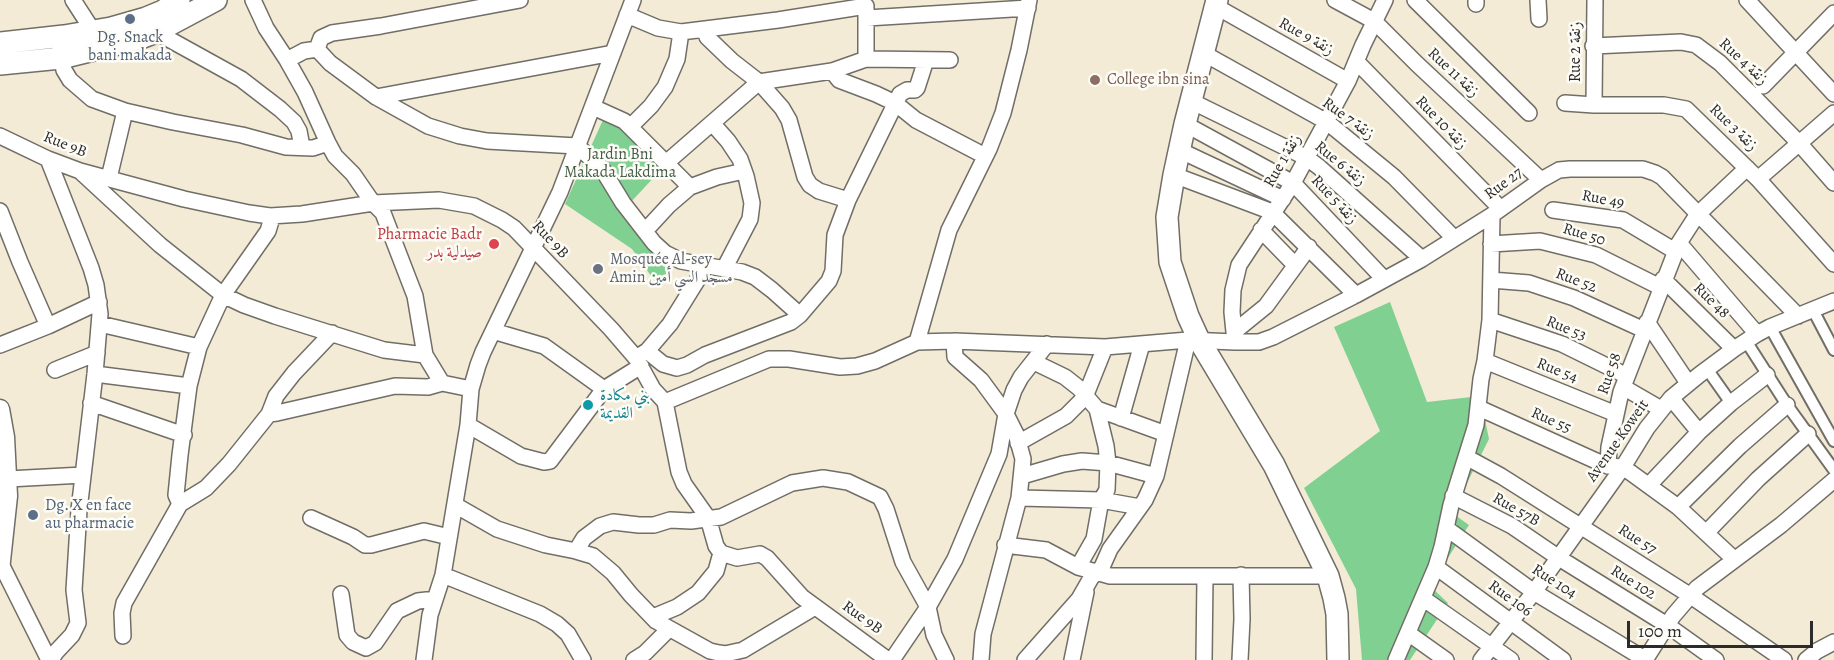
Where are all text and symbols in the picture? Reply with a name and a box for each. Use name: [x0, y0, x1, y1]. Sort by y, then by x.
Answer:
marker: Dg. Snack bani makada: [123, 12, 137, 26]
street label: Rue 9 زنقة: [1275, 14, 1337, 60]
street label: Rue 2 زنقة: [1566, 22, 1586, 82]
place label: Dg. Snack bani makada: [88, 28, 172, 66]
street label: Rue 4 زنقة: [1714, 34, 1772, 90]
street label: Rue 11 زنقة: [1423, 44, 1483, 102]
place label: College ibn sina: [1107, 70, 1210, 90]
marker: College ibn sina: [1088, 73, 1102, 87]
street label: Rue 10 زنقة: [1411, 92, 1471, 154]
street label: Rue 7 زنقة: [1318, 94, 1378, 144]
street label: Rue 3 زنقة: [1705, 100, 1761, 156]
street label: Rue 9B: [40, 128, 90, 162]
street label: Rue 1 زنقة: [1260, 131, 1306, 191]
street label: Rue 6 زنقة: [1310, 138, 1370, 190]
park label: Jardin Bni Makada Lakdima: [564, 145, 676, 183]
street label: Rue 27: [1481, 164, 1527, 204]
street label: Rue 5 زنقة: [1307, 172, 1361, 228]
street label: Rue 49: [1580, 186, 1626, 214]
street label: Rue 9B: [528, 217, 572, 263]
street label: Rue 50: [1560, 219, 1608, 251]
place label: Pharmacie Badr صيدلية بدر: [377, 225, 482, 263]
marker: Pharmacie Badr صيدلية بدر: [487, 237, 501, 251]
place label: Mosquée Al-sey Amin مسجد السي أمين: [610, 250, 733, 288]
marker: Mosquée Al-sey Amin مسجد السي أمين: [591, 262, 605, 276]
street label: Rue 52: [1553, 264, 1599, 298]
street label: Rue 48: [1689, 279, 1733, 323]
street label: Rue 53: [1543, 312, 1589, 346]
street label: Rue 58: [1594, 351, 1626, 397]
street label: Rue 54: [1534, 354, 1580, 388]
place label: بني مكادة القديمة: [600, 386, 650, 424]
street label: Avenue Koweit: [1583, 396, 1653, 486]
marker: بني مكادة القديمة: [581, 398, 595, 412]
street label: Rue 55: [1528, 404, 1574, 438]
street label: Rue 57B: [1489, 489, 1543, 531]
place label: Dg. X en face au pharmacie: [45, 496, 134, 534]
marker: Dg. X en face au pharmacie: [26, 508, 40, 522]
street label: Rue 57: [1614, 521, 1660, 559]
street label: Rue 104: [1528, 560, 1580, 604]
street label: Rue 102: [1607, 562, 1659, 604]
street label: Rue 106: [1484, 577, 1536, 621]
street label: Rue 9B: [838, 597, 886, 639]
scale bar: [1630, 609, 1816, 647]
text: 100 m: [1638, 619, 1682, 643]

